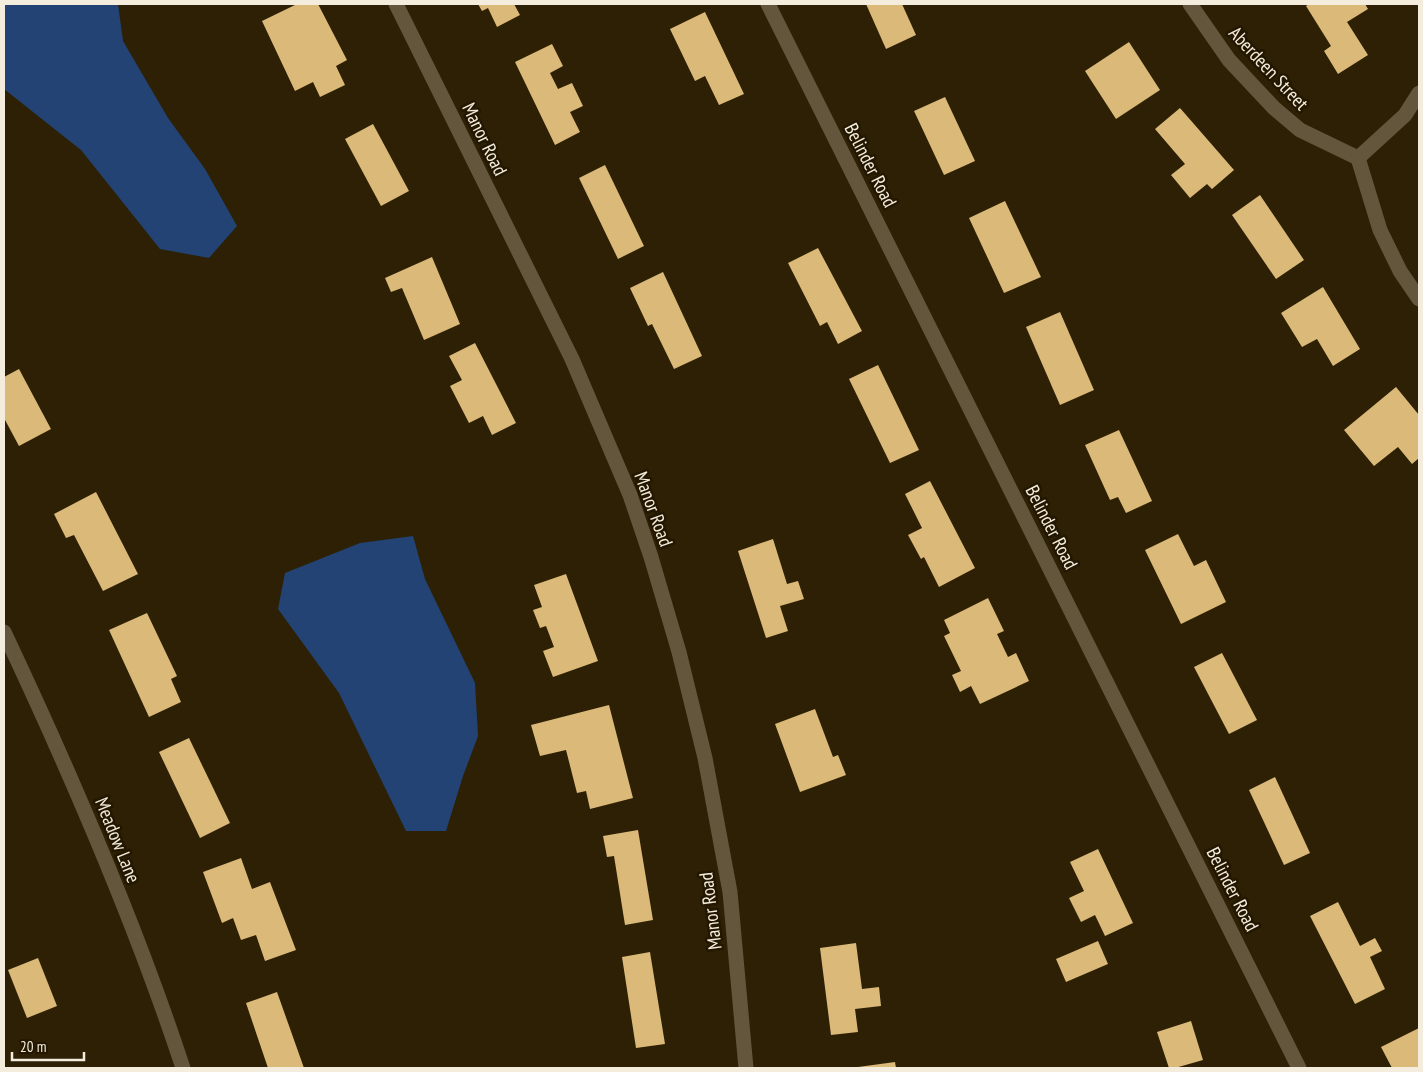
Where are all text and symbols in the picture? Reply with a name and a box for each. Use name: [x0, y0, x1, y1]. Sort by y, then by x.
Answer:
street label: Aberdeen Street: [1224, 21, 1314, 115]
street label: Manor Road: [457, 99, 513, 179]
street label: Belinder Road: [840, 119, 902, 211]
street label: Manor Road: [629, 468, 679, 550]
street label: Belinder Road: [1021, 481, 1083, 573]
street label: Meadow Lane: [90, 794, 146, 886]
street label: Belinder Road: [1202, 843, 1264, 935]
street label: Manor Road: [693, 871, 727, 951]
scale bar: [12, 1030, 85, 1062]
text: 20 m: [20, 1037, 46, 1056]

